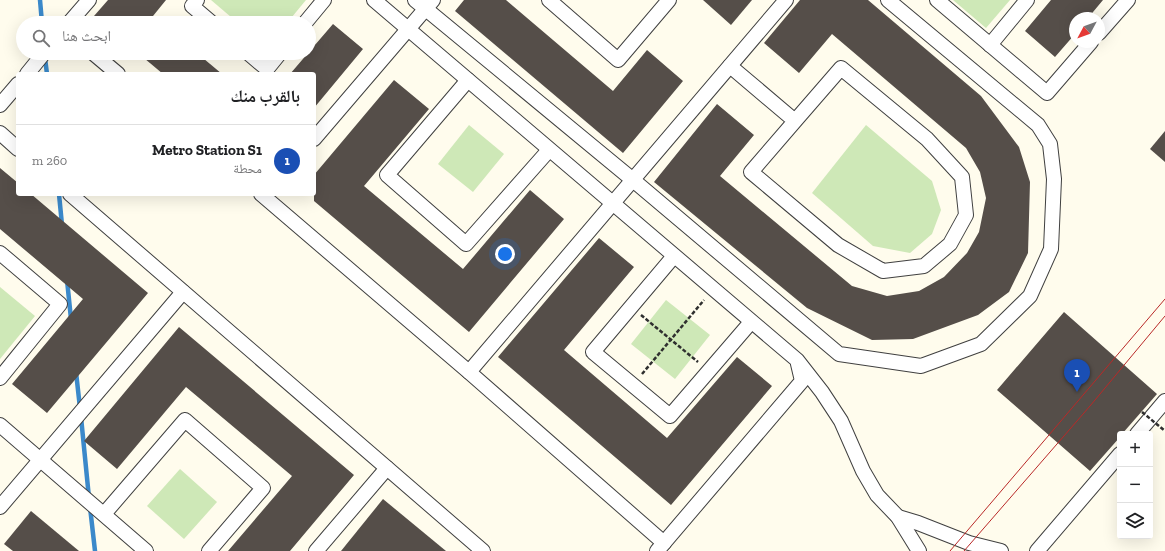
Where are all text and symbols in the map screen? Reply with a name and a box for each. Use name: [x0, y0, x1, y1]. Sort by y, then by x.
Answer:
north arrow: [1069, 12, 1105, 48]
search box: [16, 16, 316, 60]
icon: search: [30, 27, 52, 49]
text: ابحث هنا: [62, 27, 111, 45]
text: بالقرب منك: [230, 86, 300, 106]
text: Metro Station S1: [152, 141, 262, 159]
text: 260 m: [32, 153, 67, 168]
text: 1: [284, 153, 290, 168]
text: محطة: [233, 161, 262, 176]
your location: [495, 244, 515, 264]
pin: 1: [1064, 359, 1090, 392]
map controls: [1117, 431, 1153, 539]
button: +: [1117, 431, 1153, 467]
button: −: [1117, 467, 1153, 503]
button: layers: [1117, 503, 1153, 539]

